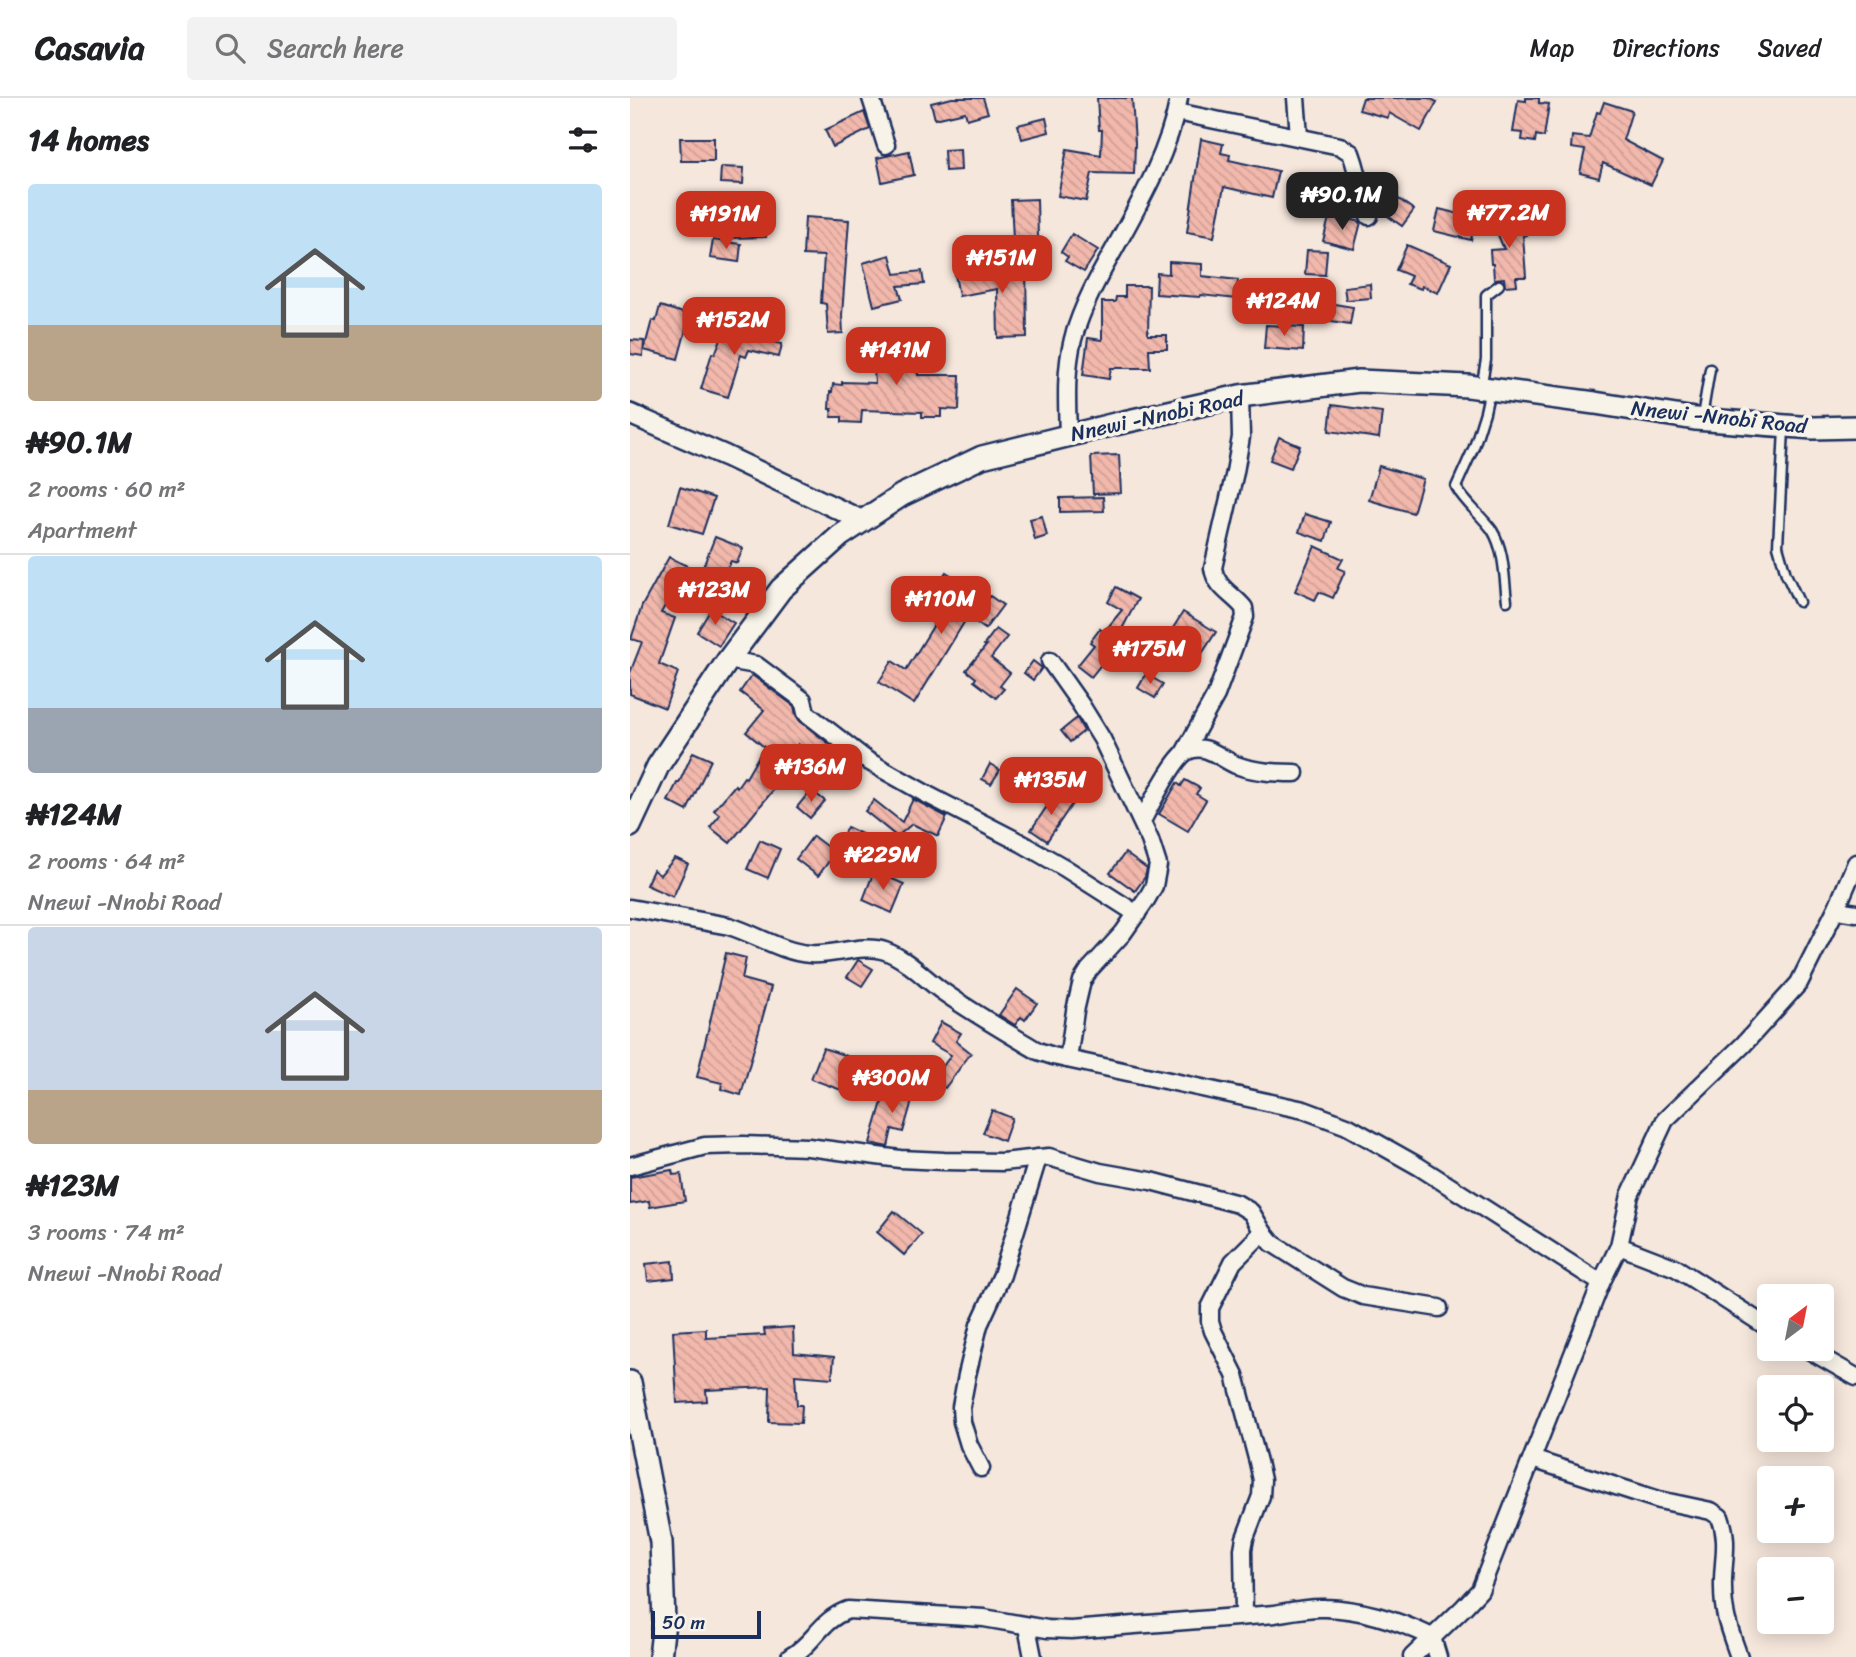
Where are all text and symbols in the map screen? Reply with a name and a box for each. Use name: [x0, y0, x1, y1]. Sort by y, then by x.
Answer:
search box: [187, 17, 677, 80]
text: Casavia: [35, 19, 145, 77]
text: Search here: [267, 25, 404, 71]
text: Map: [1530, 27, 1574, 69]
text: Directions: [1612, 27, 1720, 69]
text: Saved: [1758, 27, 1821, 69]
icon: search: [211, 29, 249, 67]
text: 14 homes: [28, 113, 149, 167]
icon: filters: [564, 121, 602, 159]
pin: ₦90.1M: [1285, 172, 1399, 232]
text: ₦90.1M: [1302, 174, 1382, 215]
pin: ₦77.2M: [1452, 190, 1566, 250]
pin: ₦191M: [677, 192, 775, 251]
text: ₦77.2M: [1469, 192, 1549, 233]
text: ₦191M: [692, 193, 760, 234]
icon: home: [252, 230, 378, 356]
pin: ₦151M: [953, 236, 1051, 295]
text: ₦151M: [968, 237, 1036, 278]
pin: ₦124M: [1235, 278, 1333, 338]
text: ₦124M: [1248, 280, 1320, 321]
pin: ₦152M: [685, 298, 783, 357]
text: ₦152M: [698, 299, 770, 340]
pin: ₦141M: [847, 328, 945, 387]
text: ₦141M: [862, 329, 930, 370]
street label: Nnewi -Nnobi Road: [1067, 379, 1249, 453]
street label: Nnewi -Nnobi Road: [1629, 389, 1811, 445]
text: ₦90.1M: [28, 415, 132, 469]
text: 2 rooms · 60 m²: [28, 469, 186, 510]
text: Apartment: [28, 510, 137, 551]
pin: ₦123M: [666, 568, 764, 627]
text: ₦123M: [680, 569, 750, 610]
pin: ₦110M: [892, 576, 990, 636]
text: ₦110M: [907, 578, 975, 619]
icon: home: [252, 602, 378, 728]
pin: ₦175M: [1101, 626, 1199, 686]
text: ₦175M: [1114, 628, 1186, 669]
pin: ₦136M: [762, 744, 860, 804]
text: ₦136M: [776, 746, 846, 787]
pin: ₦135M: [1002, 758, 1100, 817]
text: ₦135M: [1016, 759, 1086, 800]
text: ₦124M: [28, 787, 121, 841]
pin: ₦229M: [834, 832, 932, 892]
text: ₦229M: [846, 834, 920, 875]
text: 2 rooms · 64 m²: [28, 841, 185, 882]
text: Nnewi -Nnobi Road: [28, 882, 221, 923]
icon: home: [252, 973, 378, 1099]
pin: ₦300M: [843, 1056, 941, 1115]
text: ₦300M: [854, 1057, 930, 1098]
text: ₦123M: [28, 1158, 119, 1212]
text: 3 rooms · 74 m²: [28, 1212, 185, 1253]
text: Nnewi -Nnobi Road: [28, 1253, 221, 1294]
north arrow: [1757, 1284, 1834, 1362]
map controls: [1757, 1284, 1834, 1634]
button: locate: [1757, 1375, 1834, 1452]
button: +: [1757, 1466, 1834, 1543]
button: −: [1757, 1557, 1834, 1634]
text: 50 m: [662, 1606, 705, 1639]
scale bar: [651, 1608, 761, 1640]

